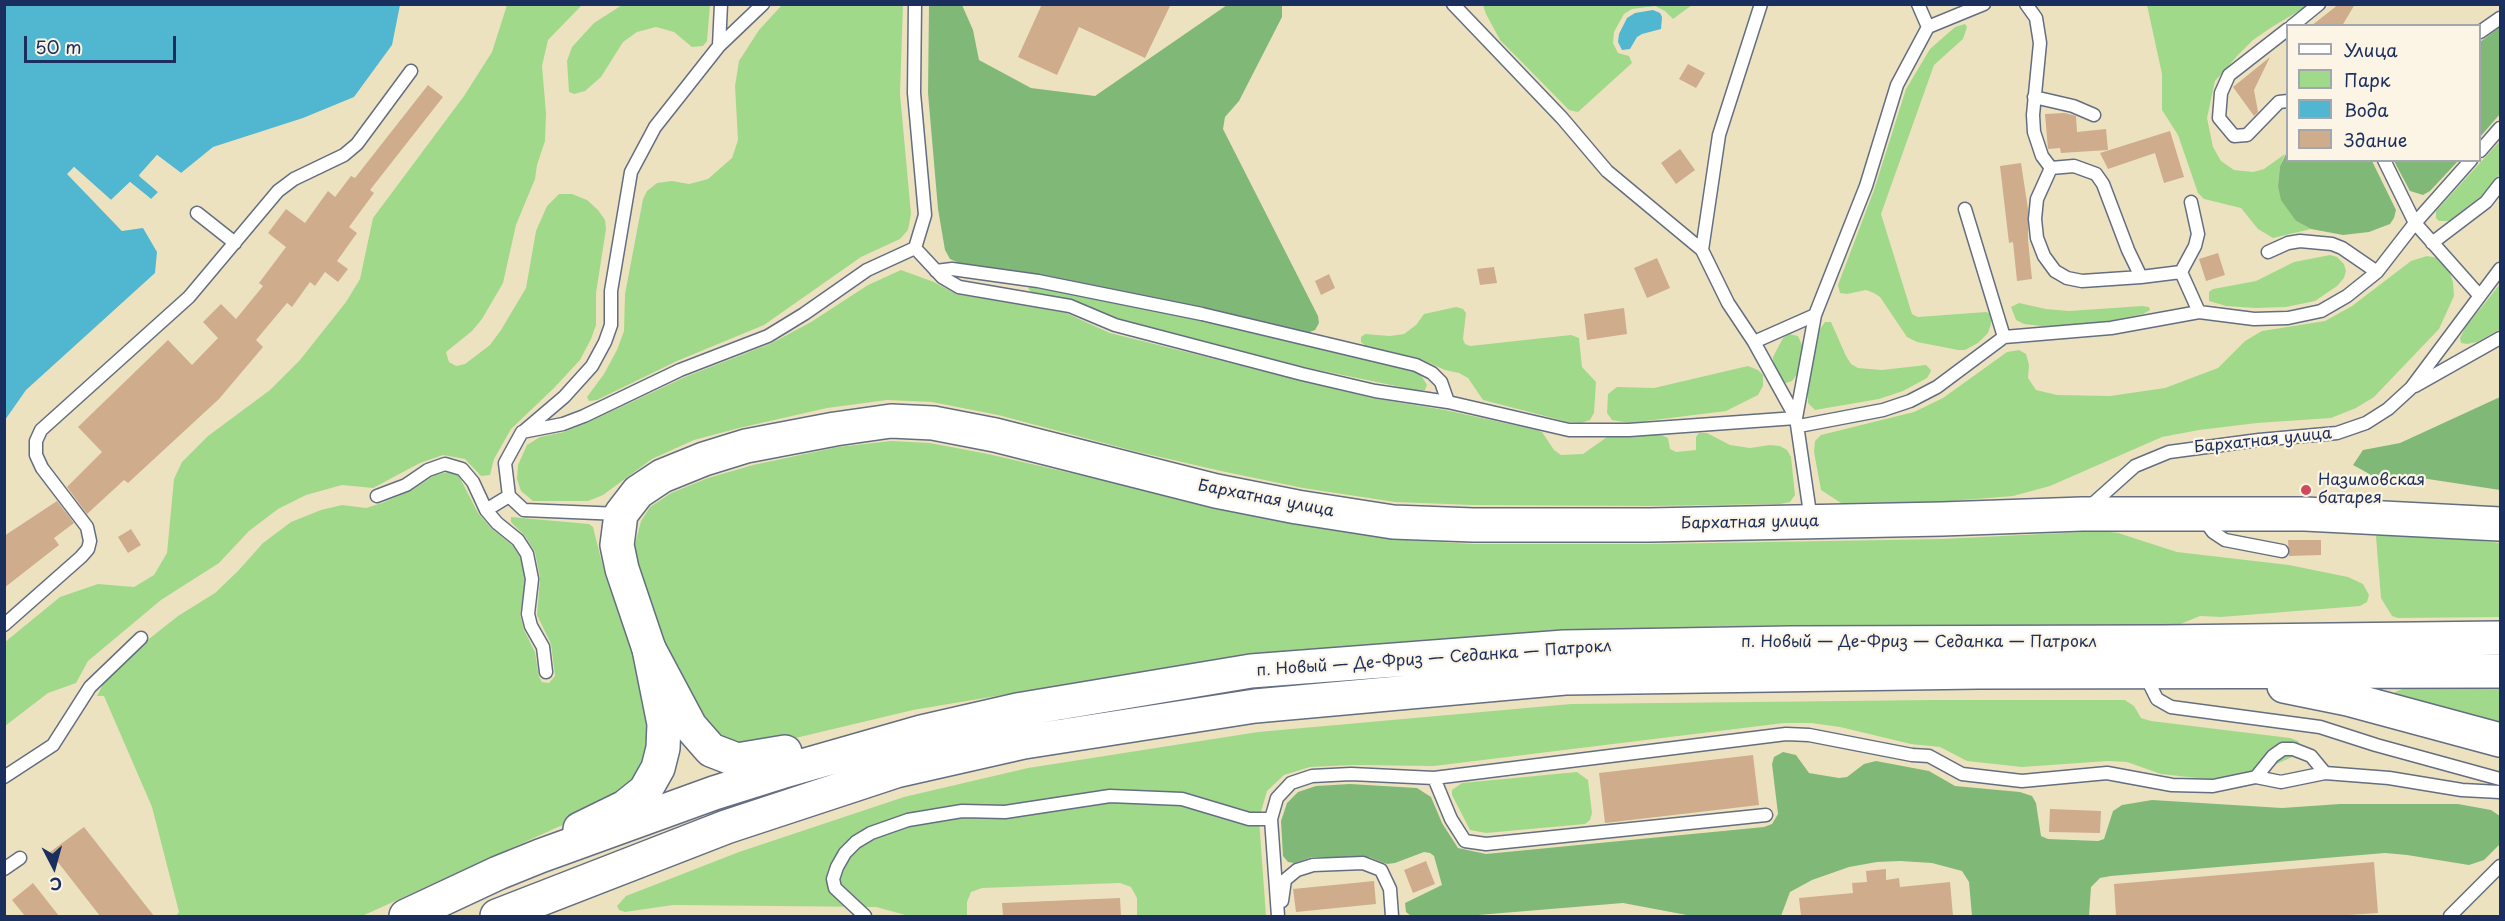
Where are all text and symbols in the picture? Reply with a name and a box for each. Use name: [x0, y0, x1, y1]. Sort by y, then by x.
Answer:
scale bar: [27, 24, 178, 62]
legend: [2286, 24, 2481, 162]
text: 50 m: [35, 33, 82, 60]
text: Улица: [2344, 36, 2398, 63]
text: Парк: [2344, 66, 2390, 93]
text: Вода: [2344, 96, 2389, 123]
text: Здание: [2344, 126, 2407, 153]
street label: Бархатная улица: [2193, 424, 2333, 458]
place label: Назимовская батарея: [2318, 471, 2425, 509]
street label: Бархатная улица: [1196, 476, 1336, 522]
marker: Назимовская батарея: [2299, 483, 2313, 497]
street label: Бархатная улица: [1681, 512, 1819, 534]
street label: п. Новый — Де-Фриз — Седанка — Патрокл: [1741, 633, 2097, 653]
street label: п. Новый — Де-Фриз — Седанка — Патрокл: [1256, 637, 1612, 681]
north arrow: [24, 837, 84, 897]
text: С: [49, 872, 63, 897]

